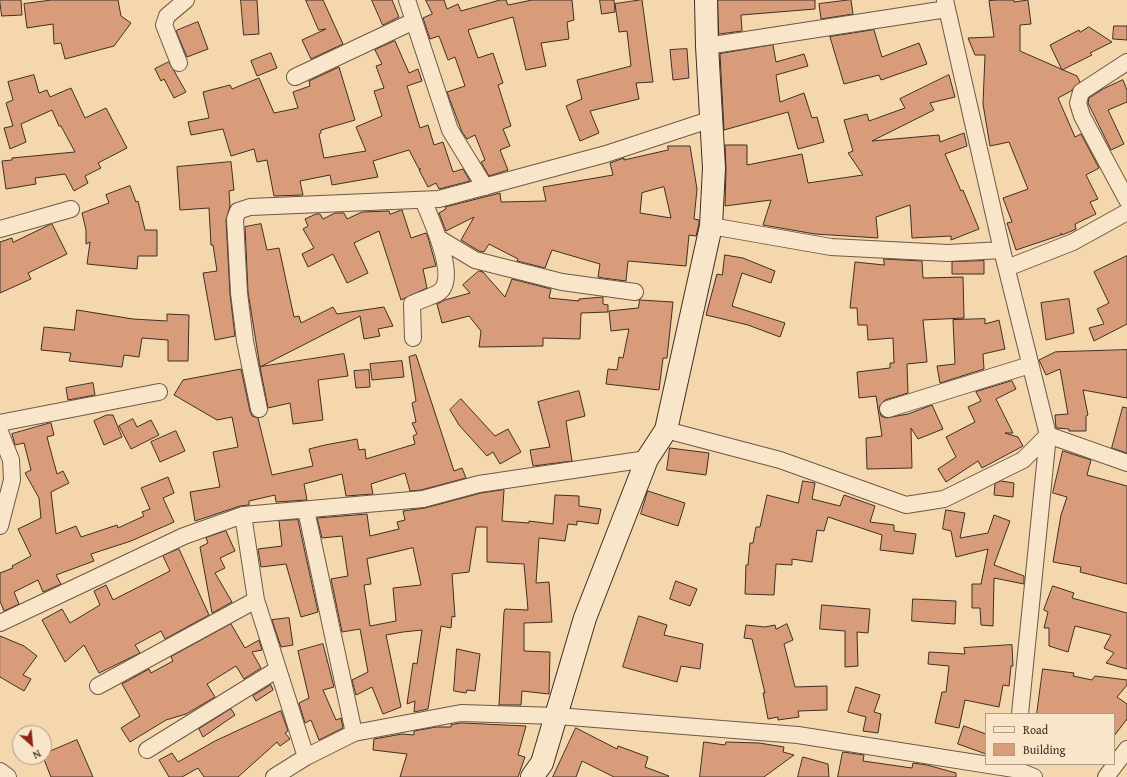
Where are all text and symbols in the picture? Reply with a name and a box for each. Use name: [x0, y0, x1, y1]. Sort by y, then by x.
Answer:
legend: [985, 713, 1115, 765]
text: Road: [1023, 721, 1048, 738]
north arrow: [12, 725, 52, 765]
text: Building: [1023, 741, 1066, 758]
text: N: [30, 746, 44, 764]

